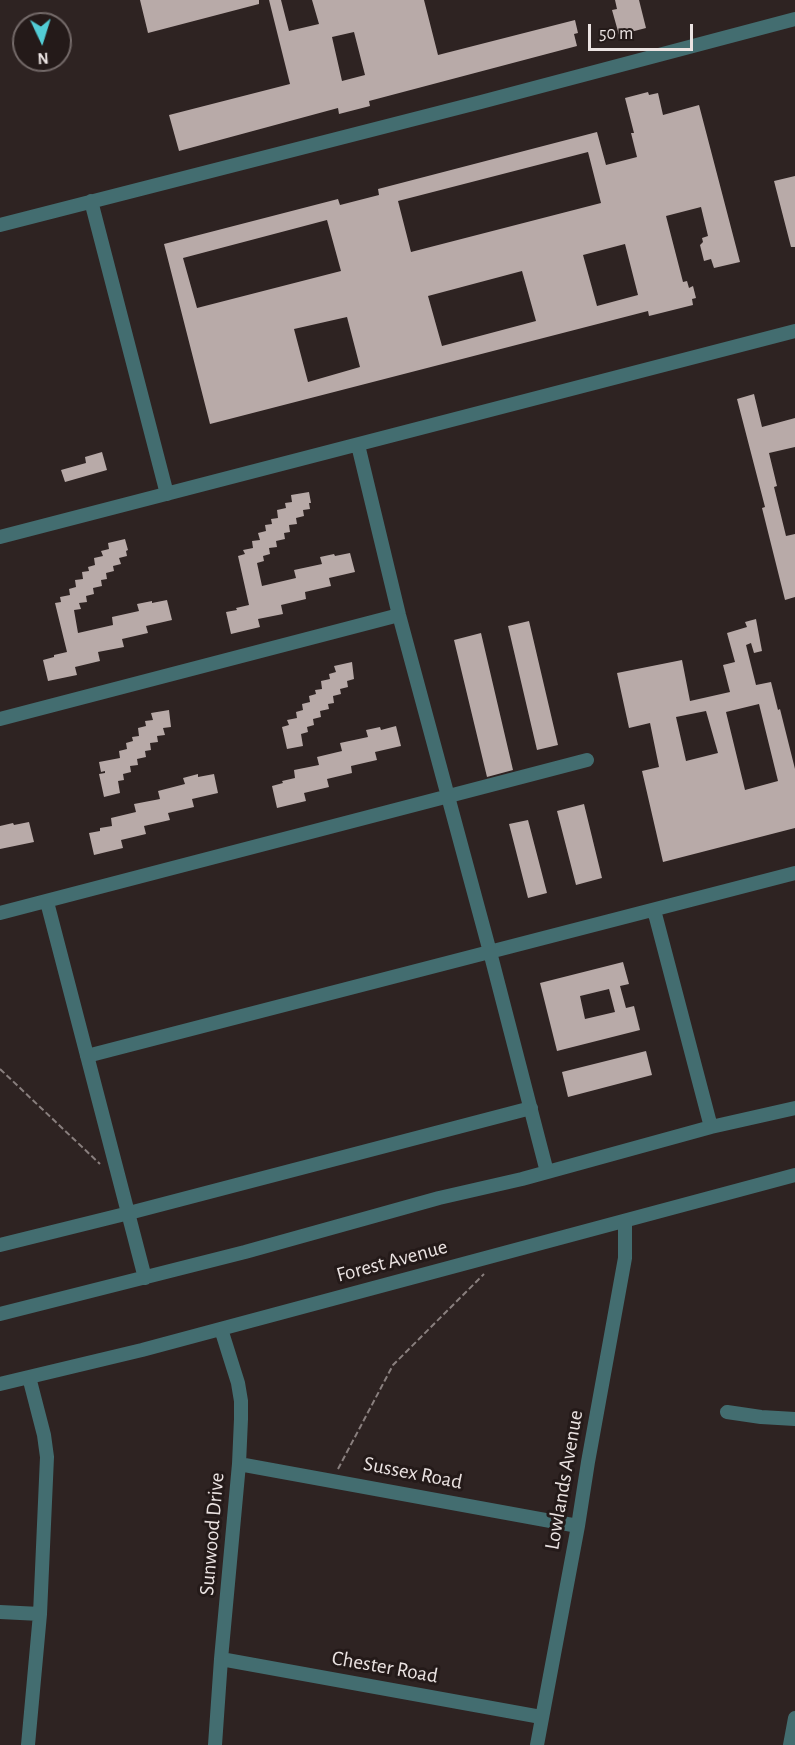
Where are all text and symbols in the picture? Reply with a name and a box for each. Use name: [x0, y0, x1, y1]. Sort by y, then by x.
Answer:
north arrow: [12, 12, 72, 72]
scale bar: [591, 12, 696, 50]
text: 50 m: [599, 25, 633, 43]
text: N: [37, 50, 49, 66]
street label: Forest Avenue: [334, 1234, 450, 1288]
street label: Lowlands Avenue: [539, 1408, 589, 1552]
street label: Sussex Road: [361, 1451, 465, 1495]
street label: Sunwood Drive: [194, 1471, 230, 1597]
street label: Chester Road: [330, 1645, 440, 1689]

